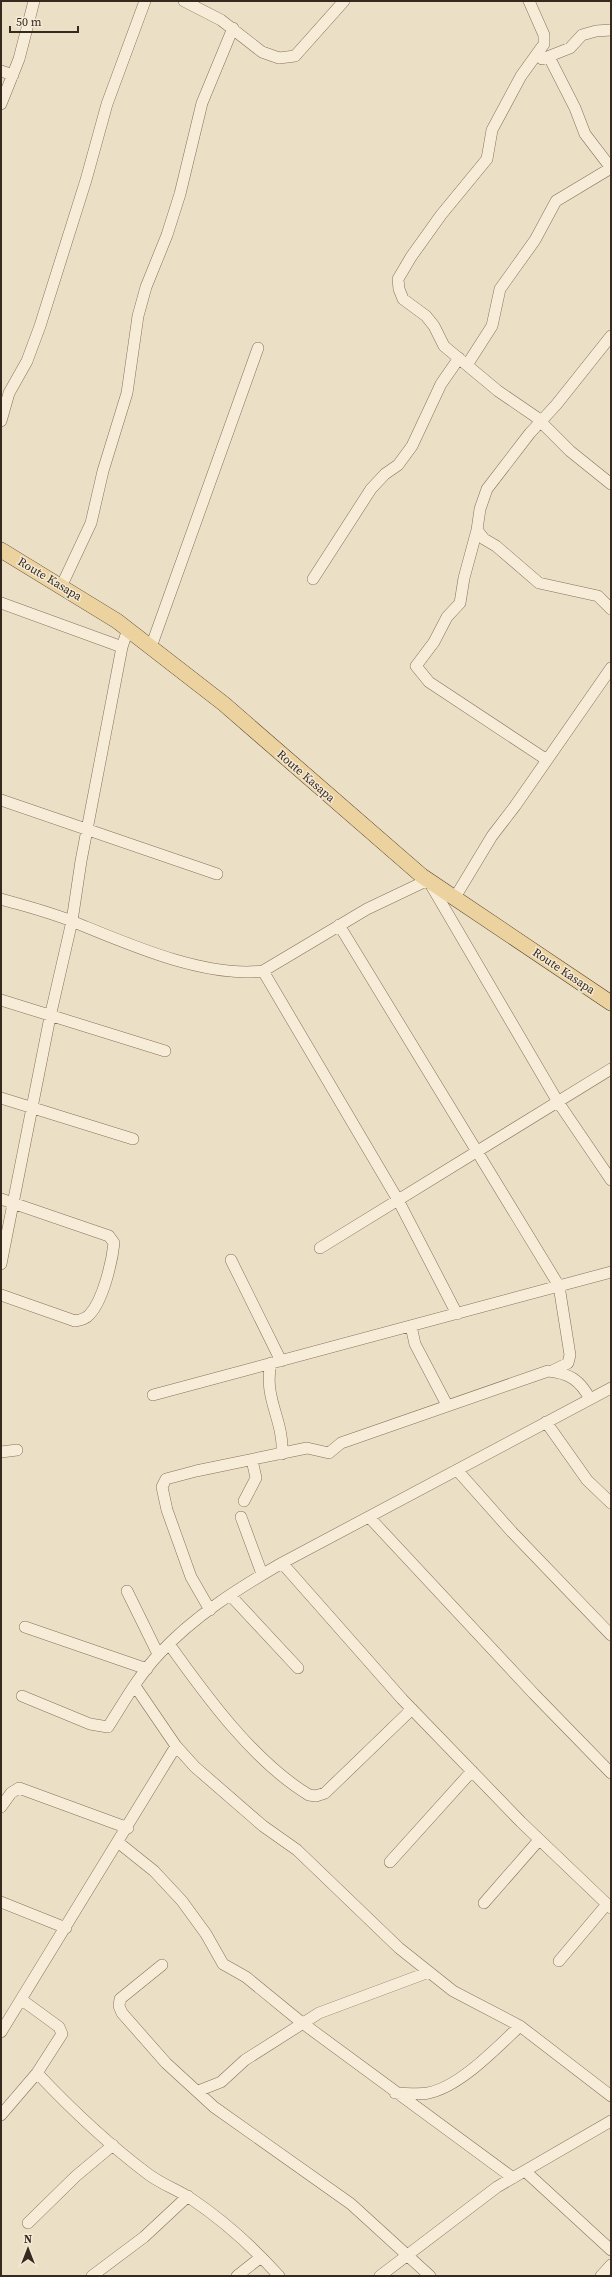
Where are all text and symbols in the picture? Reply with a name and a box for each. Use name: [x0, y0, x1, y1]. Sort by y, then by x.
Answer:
scale bar: [10, 8, 78, 34]
text: 50 m: [16, 14, 42, 30]
street label: Route Kasapa: [15, 554, 86, 605]
street label: Route Kasapa: [274, 746, 339, 806]
street label: Route Kasapa: [530, 944, 599, 998]
north arrow: [8, 2229, 48, 2269]
text: N: [24, 2232, 32, 2247]

